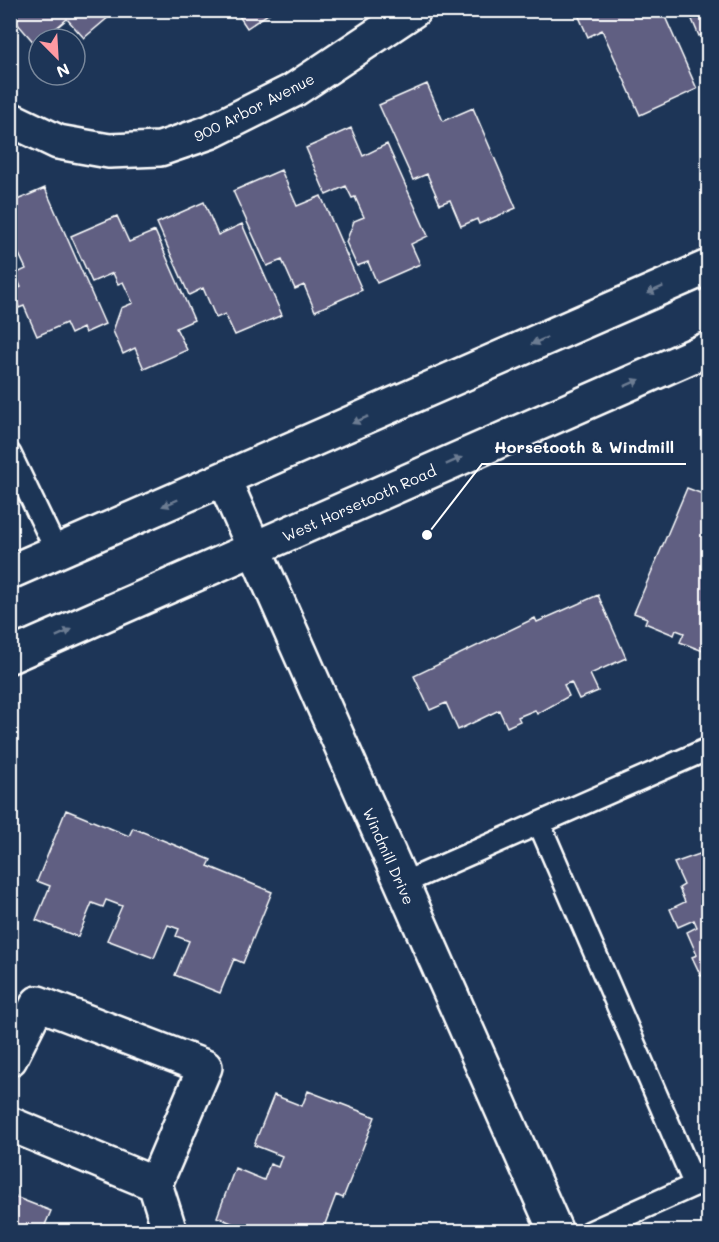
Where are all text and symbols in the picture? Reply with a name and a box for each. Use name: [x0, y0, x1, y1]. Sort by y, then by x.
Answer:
north arrow: [27, 27, 87, 87]
text: N: [53, 59, 73, 83]
street label: 900 Arbor Avenue: [190, 68, 318, 146]
one-way arrow: [646, 286, 664, 296]
one-way arrow: [530, 337, 548, 347]
one-way arrow: [624, 378, 641, 387]
one-way arrow: [351, 415, 369, 425]
callout: Horsetooth & Windmill: [482, 430, 686, 464]
text: Horsetooth & Windmill: [494, 436, 674, 457]
one-way arrow: [445, 456, 463, 466]
street label: West Horsetooth Road: [279, 460, 439, 546]
one-way arrow: [161, 499, 179, 508]
one-way arrow: [55, 628, 73, 637]
street label: Windmill Drive: [359, 804, 419, 908]

